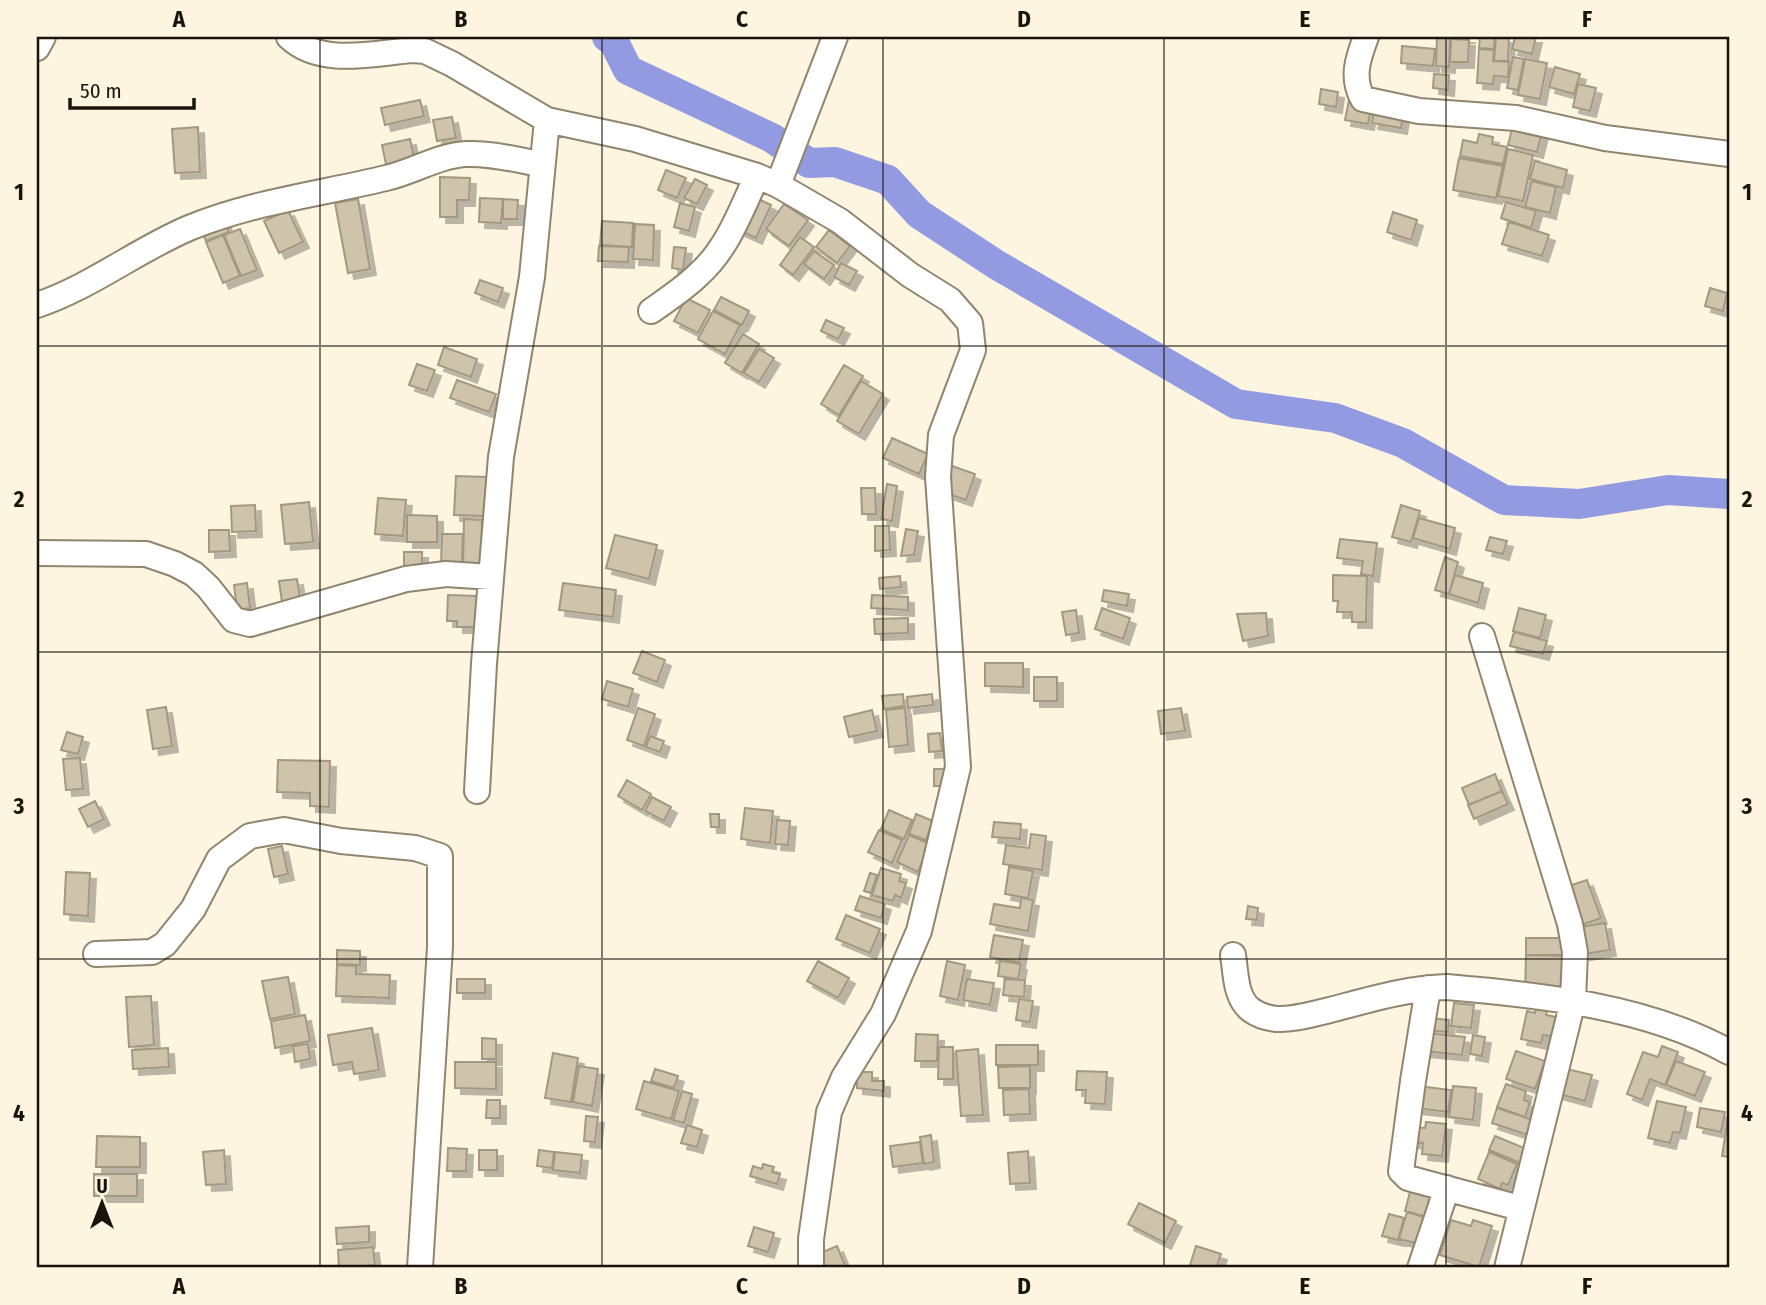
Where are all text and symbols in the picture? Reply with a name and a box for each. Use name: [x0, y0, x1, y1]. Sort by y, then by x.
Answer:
text: A: [172, 5, 186, 33]
text: B: [455, 5, 468, 33]
text: C: [736, 5, 748, 33]
text: D: [1017, 5, 1031, 33]
text: E: [1300, 5, 1311, 33]
text: F: [1582, 5, 1592, 33]
scale bar: [70, 66, 194, 110]
text: 50 m: [80, 78, 122, 104]
text: 1: [14, 178, 24, 206]
text: 1: [1742, 178, 1752, 206]
text: 2: [13, 485, 25, 513]
text: 2: [1741, 485, 1753, 513]
text: 3: [13, 792, 25, 820]
text: 3: [1741, 792, 1753, 820]
text: 4: [13, 1099, 25, 1127]
text: 4: [1741, 1099, 1753, 1127]
north arrow: [66, 1168, 136, 1238]
text: U: [96, 1175, 108, 1198]
text: A: [172, 1272, 186, 1300]
text: B: [455, 1272, 468, 1300]
text: C: [736, 1272, 748, 1300]
text: D: [1017, 1272, 1031, 1300]
text: E: [1300, 1272, 1311, 1300]
text: F: [1582, 1272, 1592, 1300]

